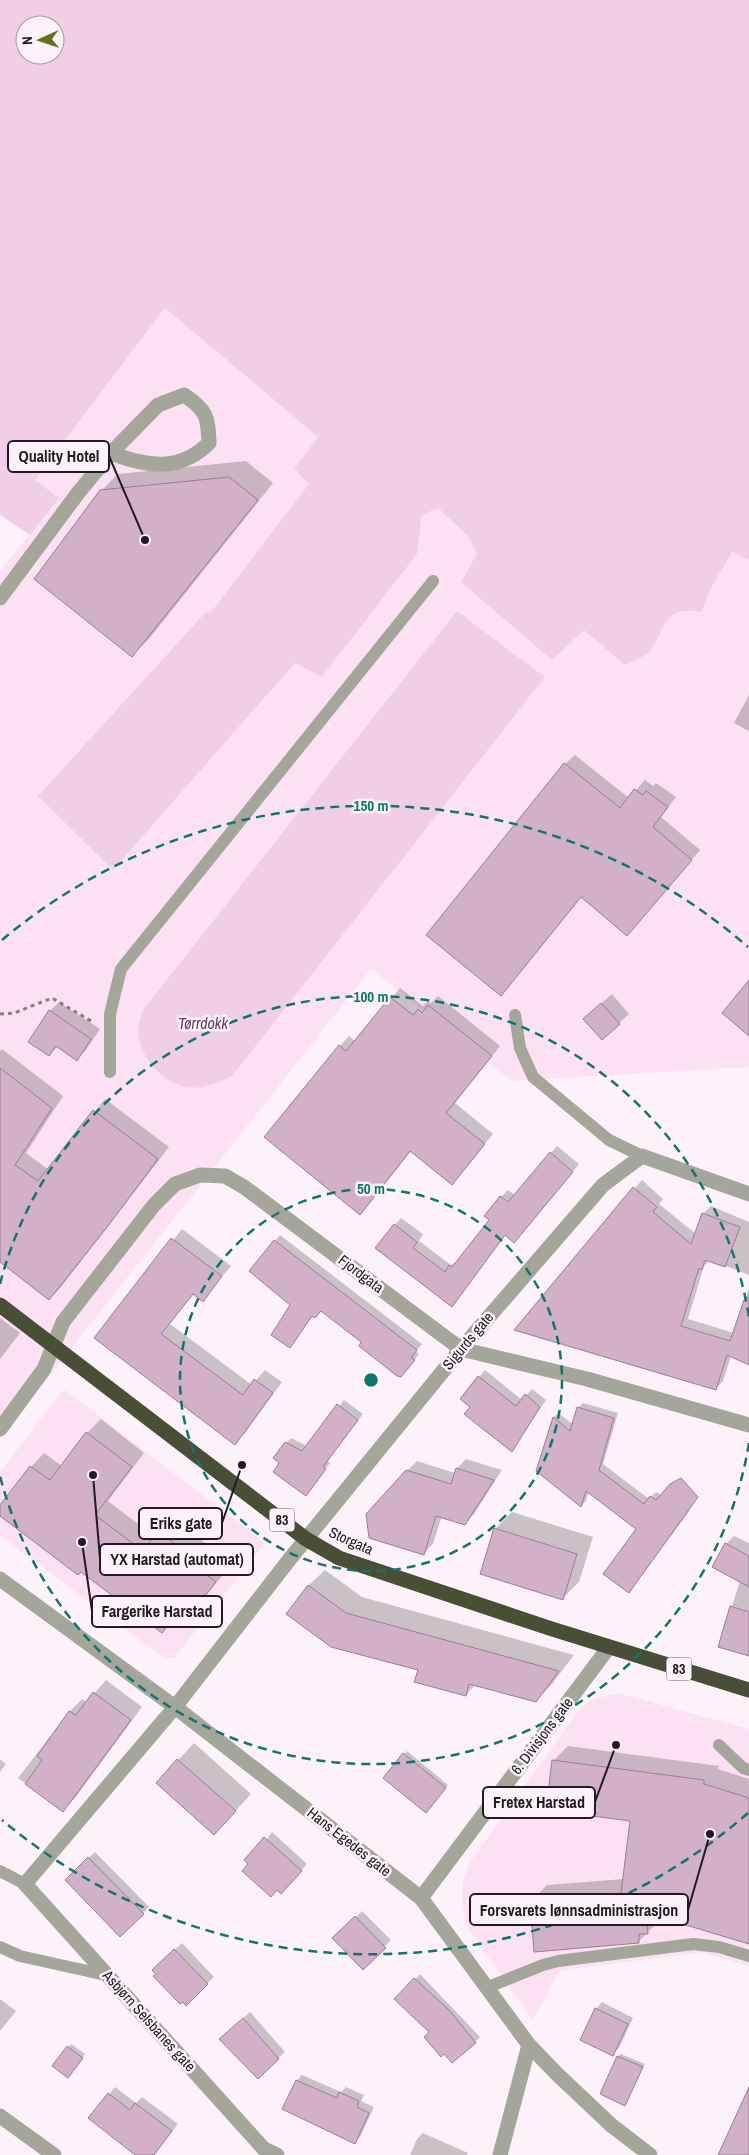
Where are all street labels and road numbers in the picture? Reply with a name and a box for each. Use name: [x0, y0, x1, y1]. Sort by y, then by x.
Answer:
street label: Fjordgata: [334, 1250, 388, 1298]
street label: Sigurds gate: [437, 1307, 498, 1374]
road number: 83: [270, 1508, 294, 1532]
street label: Storgata: [326, 1521, 377, 1560]
road number: 83: [666, 1658, 692, 1680]
street label: 6. Divisjons gate: [506, 1693, 578, 1779]
street label: Hans Egedes gate: [303, 1802, 396, 1881]
street label: Asbjørn Selsbanes gate: [97, 1965, 201, 2076]

